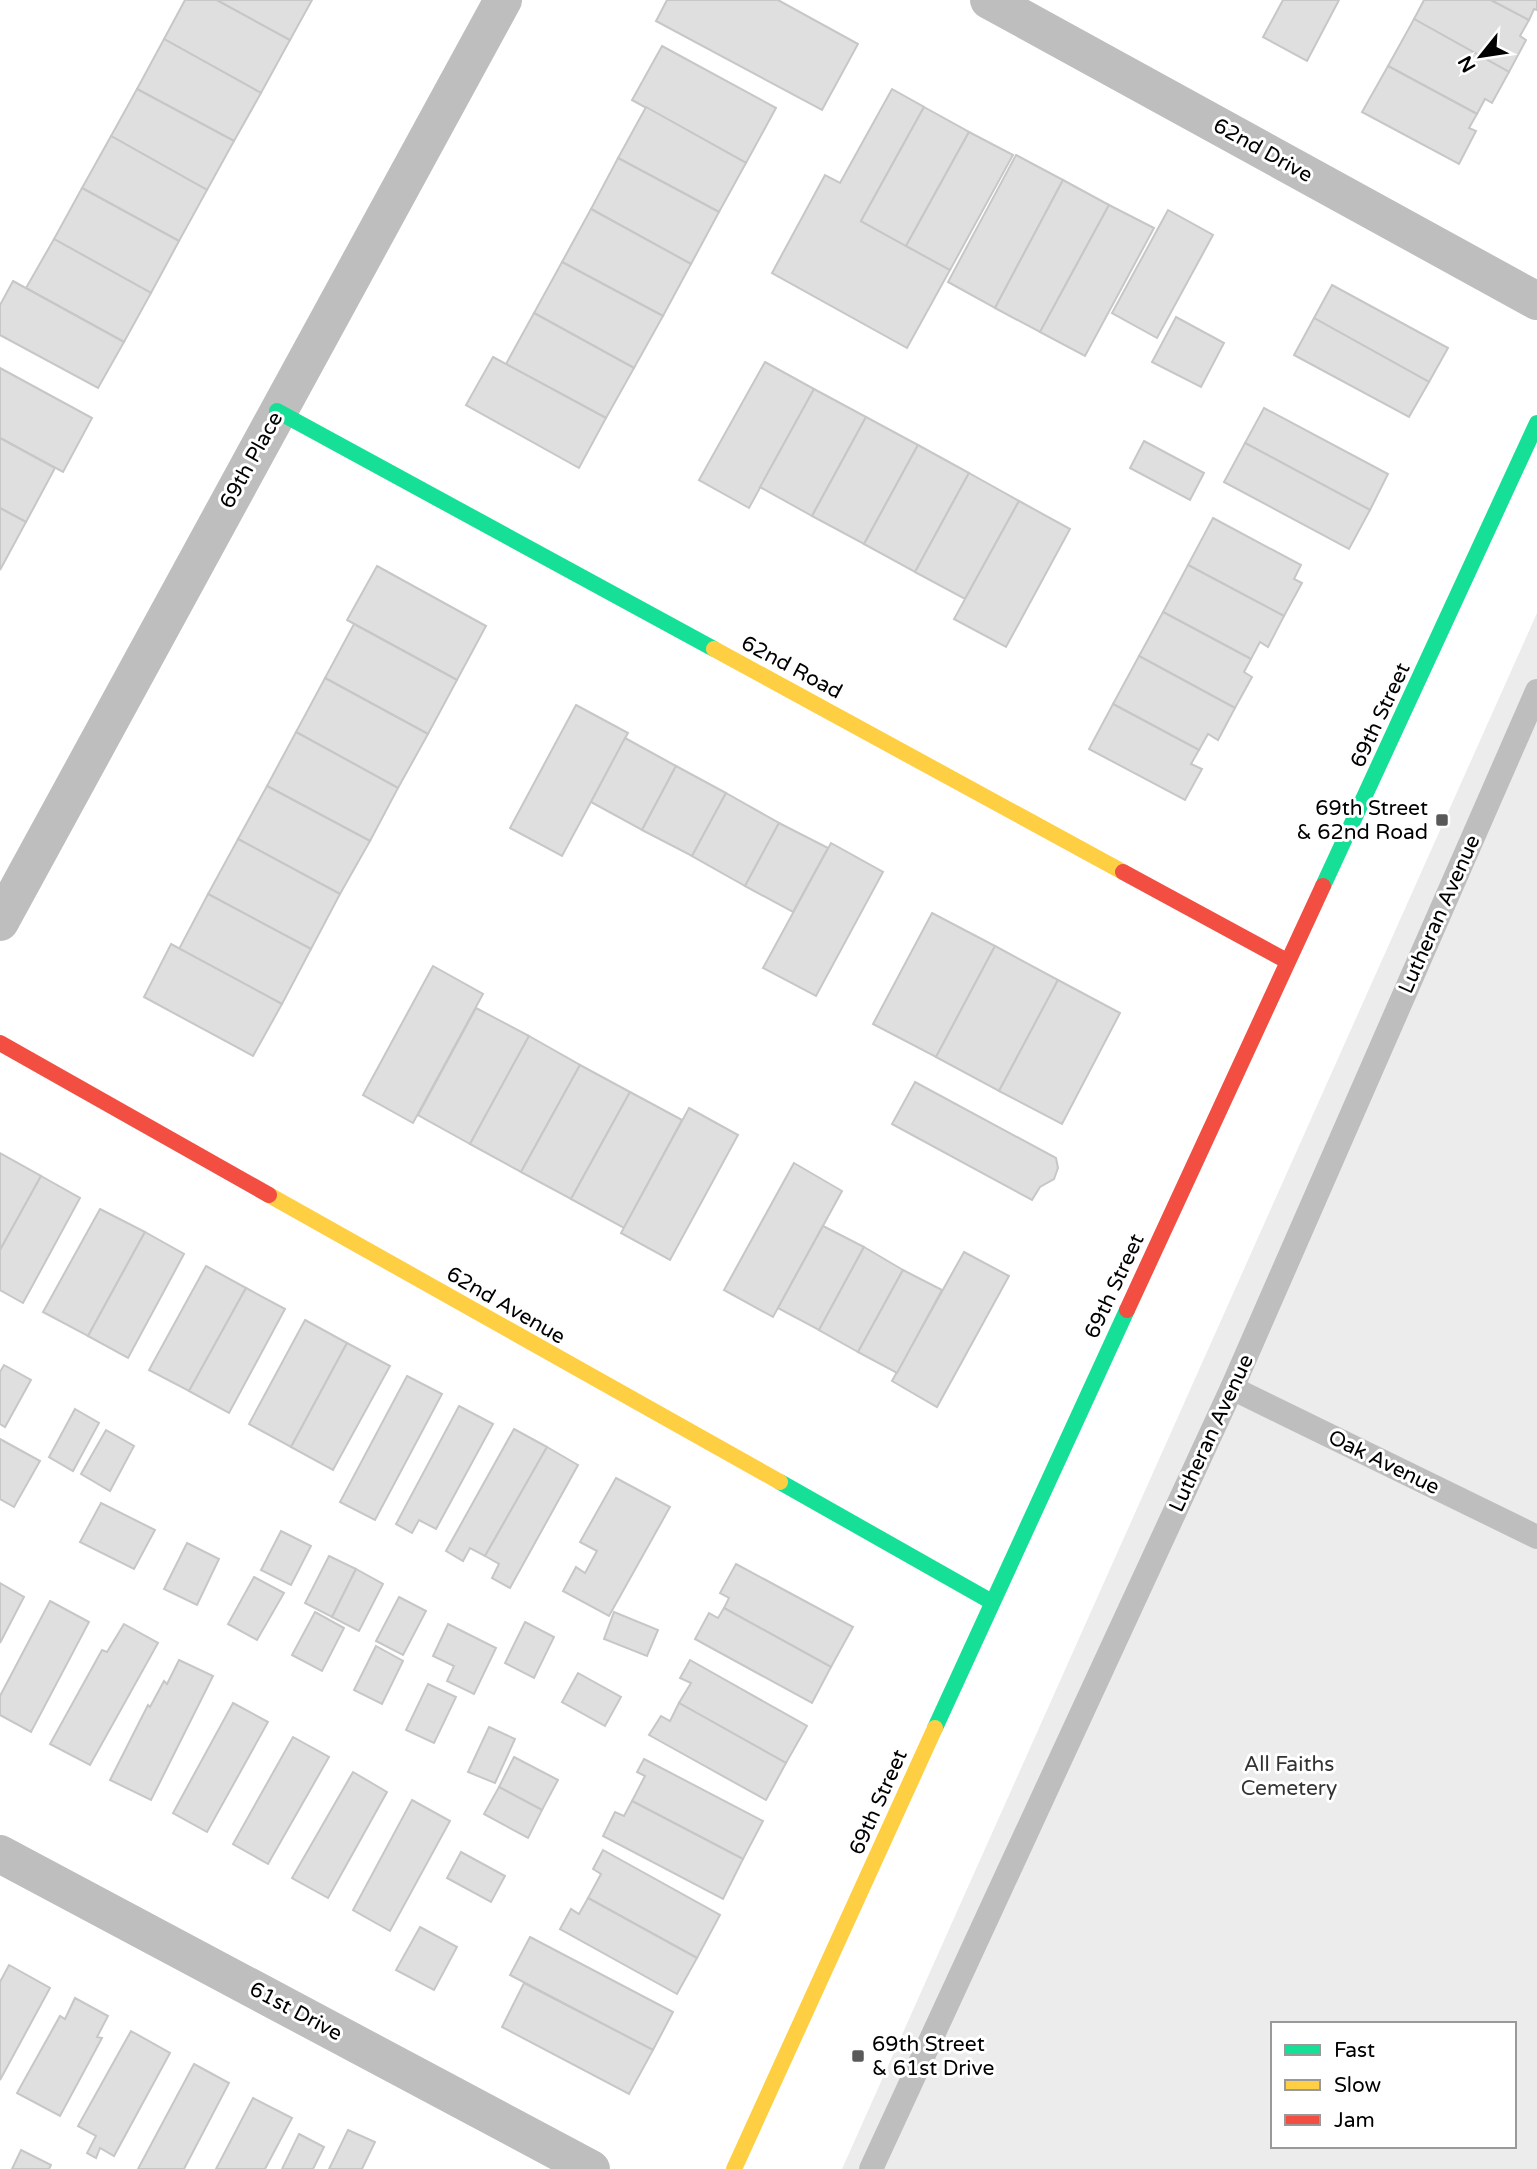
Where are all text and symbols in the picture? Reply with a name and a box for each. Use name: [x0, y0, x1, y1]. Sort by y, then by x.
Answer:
north arrow: [1446, 21, 1516, 91]
text: N: [1454, 52, 1480, 76]
street label: 62nd Drive: [1209, 113, 1317, 188]
street label: 69th Place: [215, 407, 288, 513]
street label: 62nd Road: [737, 630, 846, 704]
street label: 69th Street: [1345, 659, 1416, 772]
place label: 69th Street & 62nd Road: [1297, 796, 1428, 845]
marker: 69th Street & 62nd Road: [1434, 812, 1450, 828]
street label: Lutheran Avenue: [1393, 831, 1486, 997]
street label: 69th Street: [1079, 1230, 1150, 1343]
street label: 62nd Avenue: [442, 1261, 570, 1350]
street label: Lutheran Avenue: [1164, 1350, 1259, 1516]
street label: Oak Avenue: [1324, 1425, 1444, 1500]
street label: 69th Street: [844, 1746, 913, 1859]
park label: All Faiths Cemetery: [1241, 1752, 1337, 1801]
street label: 61st Drive: [245, 1977, 347, 2046]
legend: [1271, 2022, 1516, 2148]
place label: 69th Street & 61st Drive: [872, 2032, 995, 2081]
text: Fast: [1334, 2038, 1375, 2063]
marker: 69th Street & 61st Drive: [850, 2048, 866, 2064]
text: Slow: [1334, 2073, 1382, 2098]
text: Jam: [1334, 2108, 1375, 2133]

